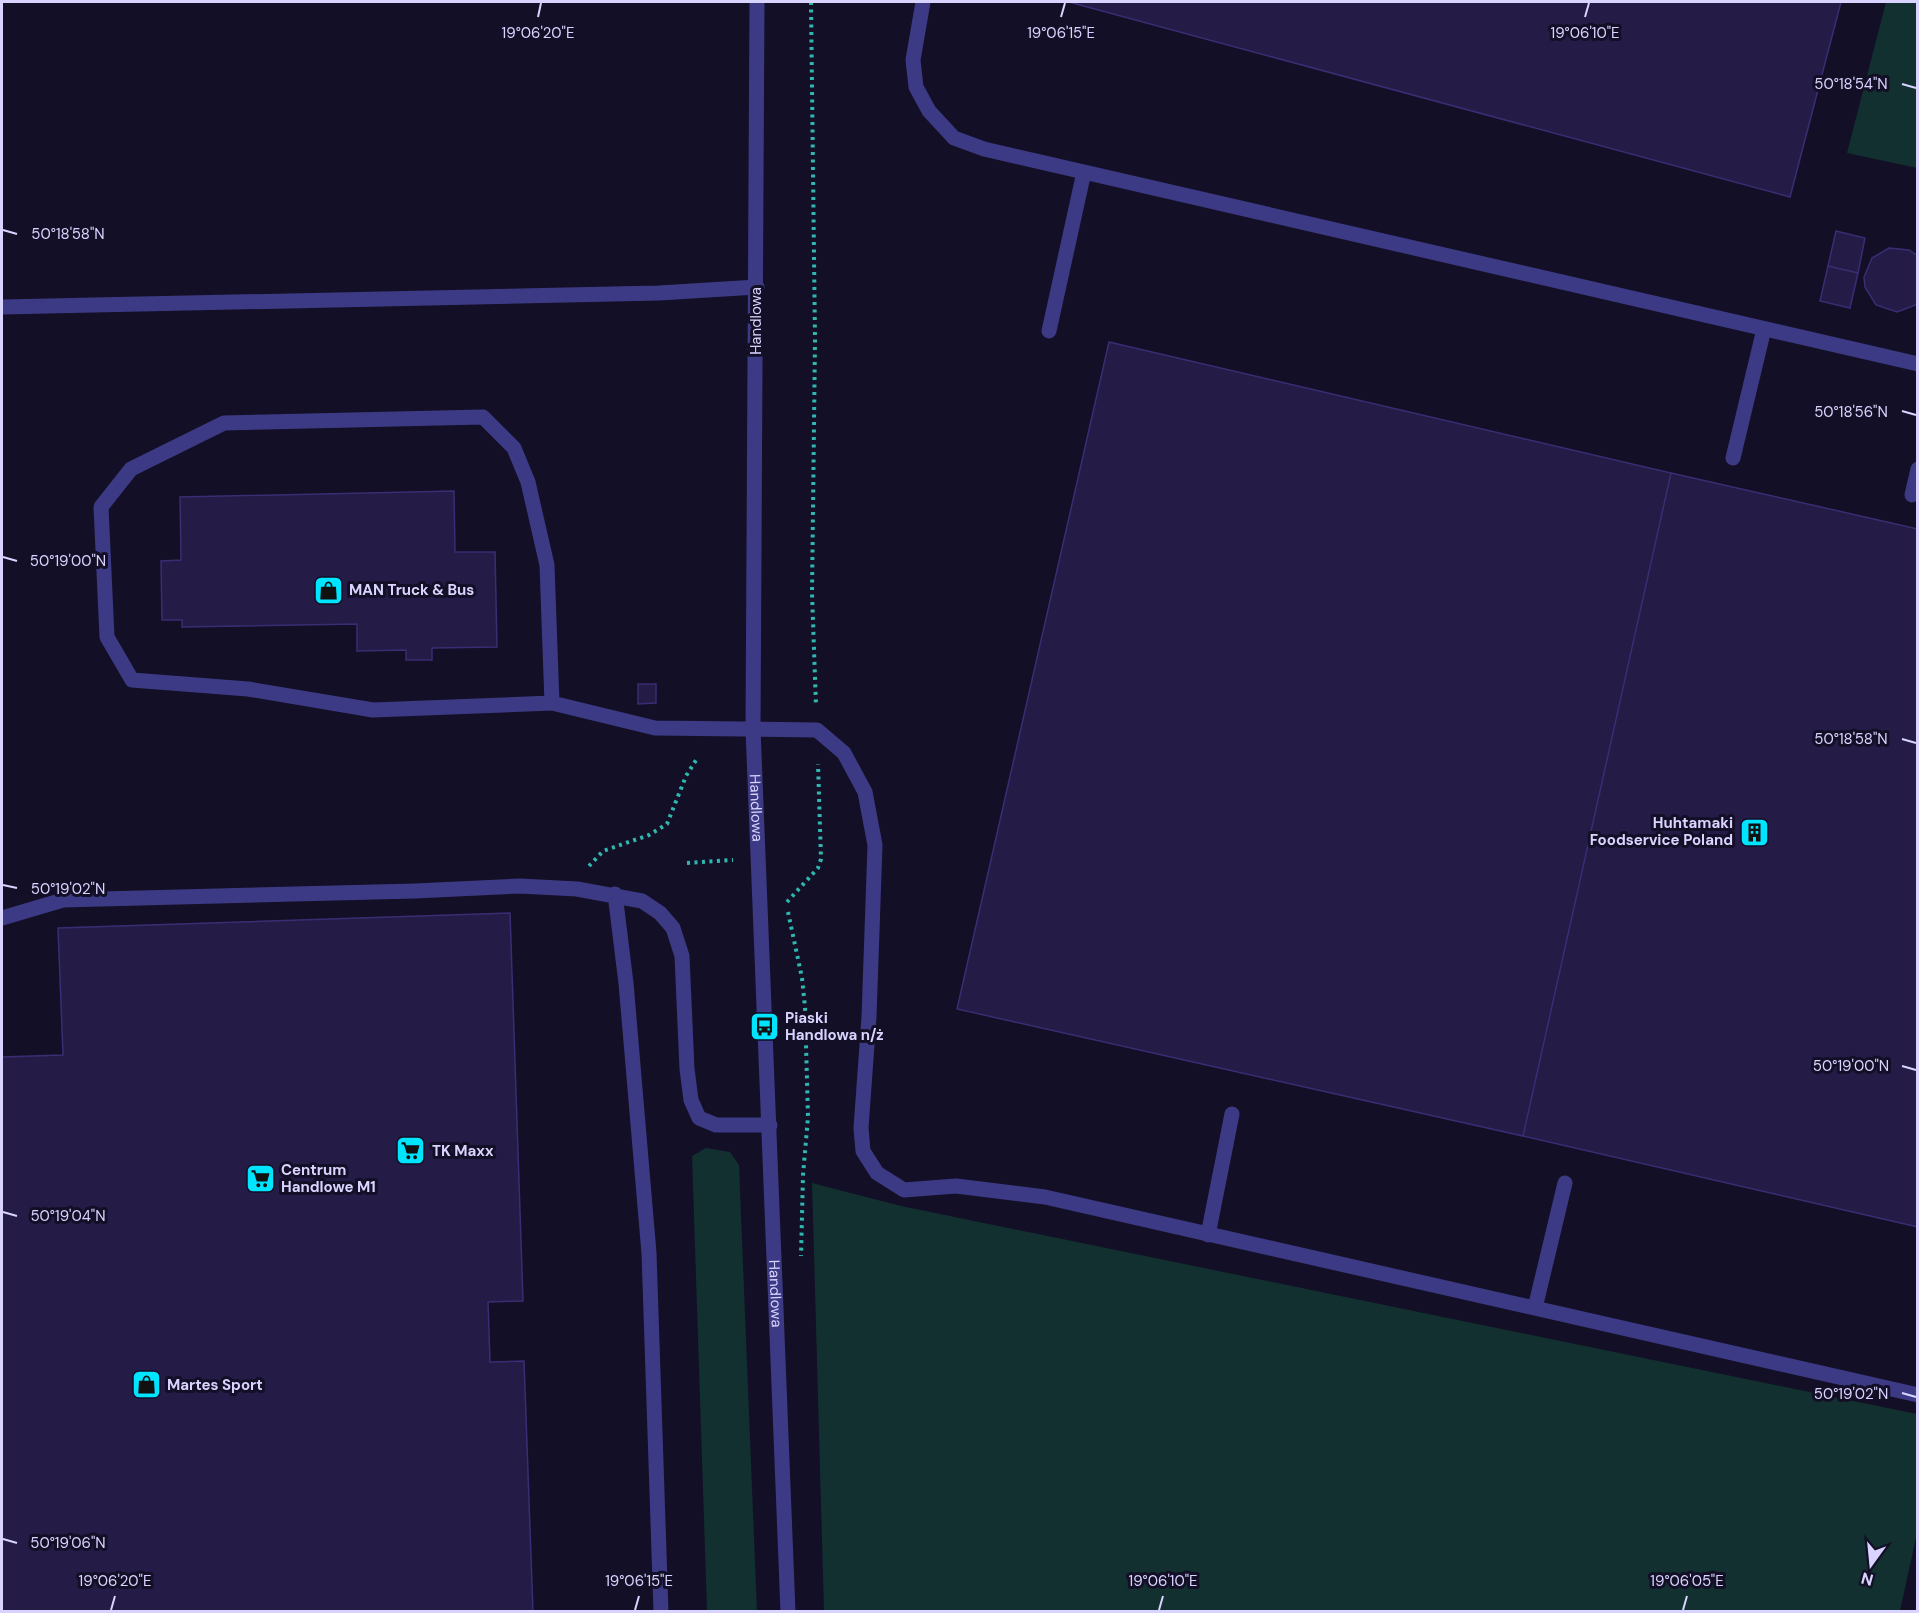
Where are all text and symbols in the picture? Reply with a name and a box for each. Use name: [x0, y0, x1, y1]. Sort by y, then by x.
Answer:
text: 19°06'20"E: [502, 23, 574, 43]
text: 19°06'15"E: [1027, 23, 1095, 43]
text: 19°06'10"E: [1550, 23, 1620, 43]
text: 50°18'54"N: [1814, 74, 1888, 94]
text: 50°18'58"N: [31, 224, 105, 244]
street label: Handlowa: [746, 287, 766, 355]
text: 50°18'56"N: [1814, 402, 1888, 422]
text: 50°19'00"N: [30, 551, 106, 571]
shop icon: MAN Truck & Bus: [312, 574, 344, 606]
place label: MAN Truck & Bus: [349, 580, 474, 600]
text: 50°18'58"N: [1814, 729, 1888, 749]
street label: Handlowa: [745, 774, 767, 842]
place label: Huhtamaki Foodservice Poland: [1590, 813, 1733, 850]
building icon: Huhtamaki Foodservice Poland: [1738, 816, 1770, 848]
text: 50°19'02"N: [31, 879, 105, 899]
place label: Piaski Handlowa n/ż: [785, 1008, 884, 1045]
bus stop icon: Piaski Handlowa n/ż: [748, 1011, 780, 1043]
text: 50°19'00"N: [1813, 1056, 1889, 1076]
supermarket icon: TK Maxx: [395, 1135, 427, 1167]
place label: TK Maxx: [432, 1141, 494, 1161]
place label: Centrum Handlowe M1: [281, 1160, 376, 1197]
supermarket icon: Centrum Handlowe M1: [244, 1163, 276, 1195]
text: 50°19'04"N: [30, 1206, 106, 1226]
street label: Handlowa: [764, 1259, 787, 1328]
shop icon: Martes Sport: [130, 1369, 162, 1401]
place label: Martes Sport: [167, 1375, 263, 1395]
text: 50°19'02"N: [1814, 1384, 1888, 1404]
text: 50°19'06"N: [30, 1533, 106, 1553]
north arrow: [1841, 1535, 1901, 1595]
text: N: [1859, 1567, 1876, 1591]
text: 19°06'20"E: [79, 1571, 151, 1591]
text: 19°06'15"E: [605, 1571, 673, 1591]
text: 19°06'10"E: [1128, 1571, 1198, 1591]
text: 19°06'05"E: [1650, 1571, 1724, 1591]

